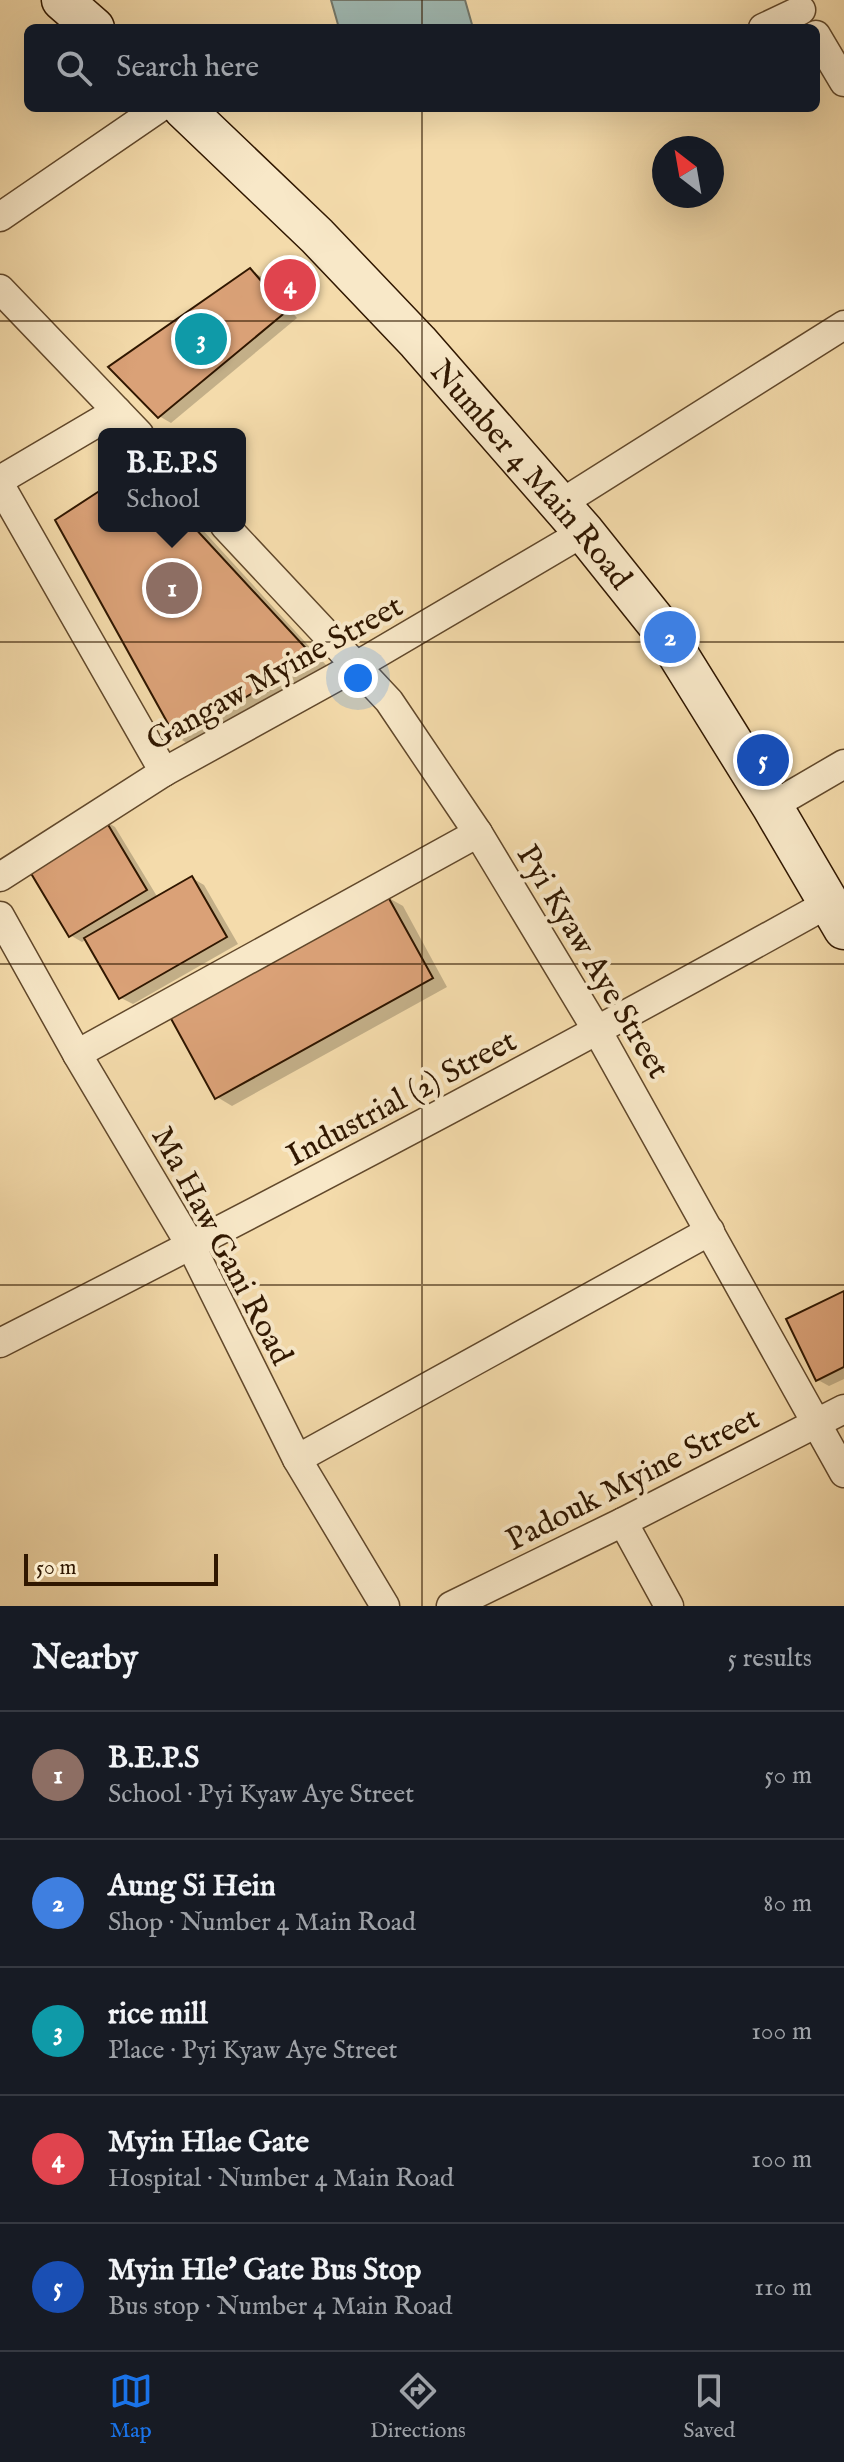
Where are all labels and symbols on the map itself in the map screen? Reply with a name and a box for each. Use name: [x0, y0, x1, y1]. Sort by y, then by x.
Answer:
north arrow: [652, 136, 724, 208]
pin: 4: [264, 255, 316, 315]
pin: 3: [175, 309, 227, 369]
street label: Number 4 Main Road: [420, 352, 641, 599]
pin: 1: [146, 558, 198, 618]
street label: Gangaw Myine Street: [140, 587, 411, 762]
pin: 2: [644, 607, 696, 667]
your location: [338, 658, 378, 698]
pin: 5: [737, 730, 789, 790]
street label: Pyi Kyaw Aye Street: [506, 838, 678, 1087]
street label: Industrial (2) Street: [280, 1021, 524, 1177]
street label: Ma Haw Gani Road: [141, 1120, 301, 1373]
street label: Padouk Myine Street: [500, 1399, 767, 1562]
scale bar: [24, 1550, 218, 1586]

